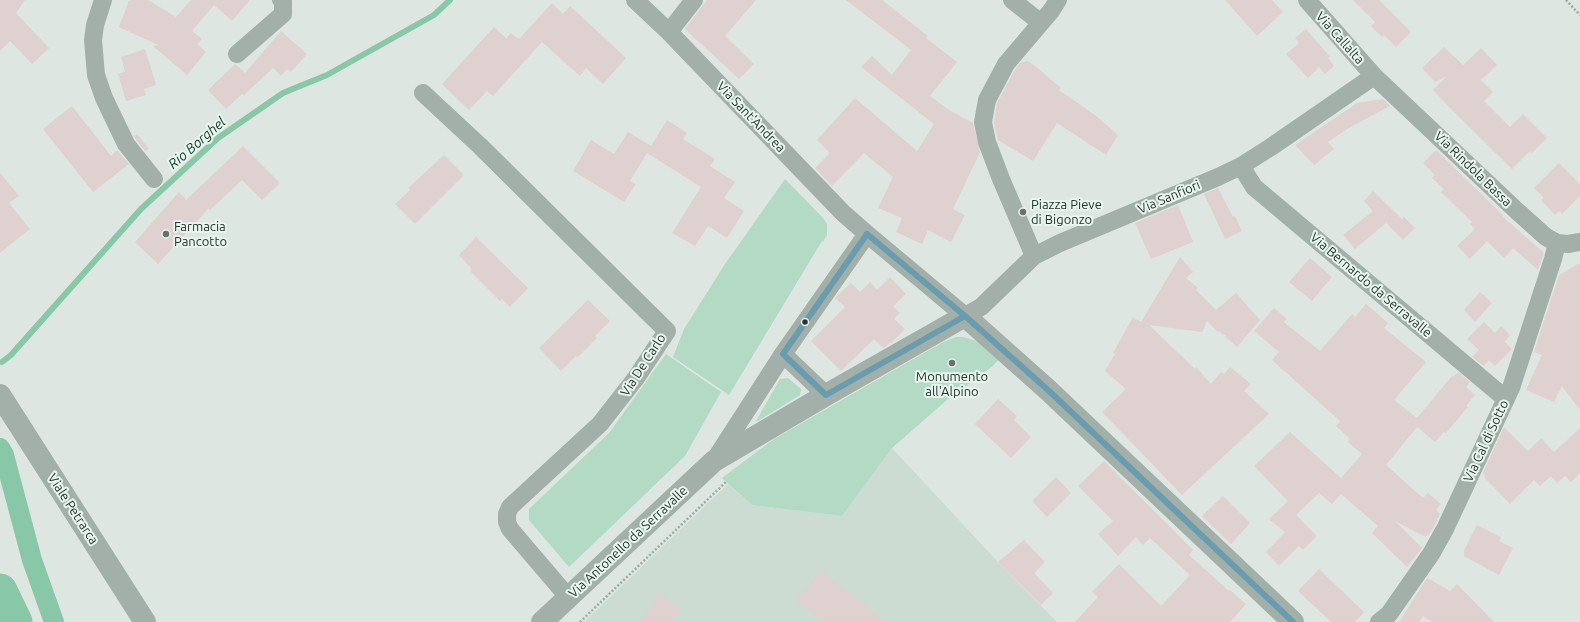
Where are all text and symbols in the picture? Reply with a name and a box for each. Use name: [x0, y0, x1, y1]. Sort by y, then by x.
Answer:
street label: Via Callalta: [1313, 9, 1367, 67]
street label: Via Sant'Andrea: [713, 78, 789, 156]
water label: Rio Borghel: [165, 113, 229, 173]
street label: Via Rindola Bassa: [1431, 128, 1515, 210]
street label: Via Sanfiori: [1135, 177, 1203, 217]
place label: Piazza Pieve di Bigonzo: [1031, 197, 1102, 228]
marker: Piazza Pieve di Bigonzo: [1018, 207, 1028, 217]
place label: Farmacia Pancotto: [174, 219, 227, 250]
marker: Farmacia Pancotto: [161, 229, 171, 239]
street label: Via Bernardo da Serravalle: [1307, 230, 1435, 340]
unlabelled marker: [800, 317, 810, 327]
street label: Via De Carlo: [617, 331, 669, 399]
marker: Monumento all'Alpino: [947, 358, 957, 368]
place label: Monumento all'Alpino: [916, 369, 988, 400]
street label: Via Cal di Sotto: [1460, 398, 1512, 484]
street label: Viale Petrarca: [44, 471, 102, 547]
street label: Via Antonello da Serravalle: [565, 483, 691, 601]

